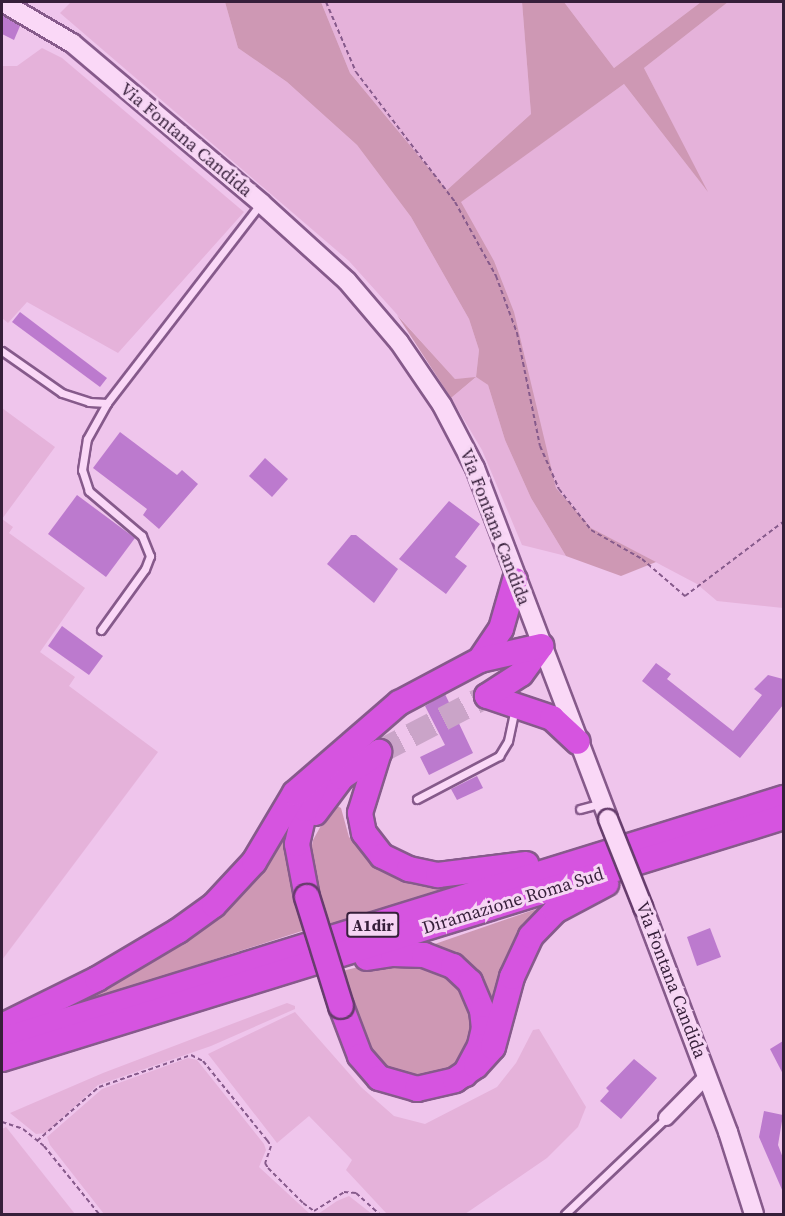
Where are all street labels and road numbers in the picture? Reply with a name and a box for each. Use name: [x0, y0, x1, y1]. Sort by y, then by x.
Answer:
street label: Via Fontana Candida: [115, 78, 257, 202]
street label: Via Fontana Candida: [455, 446, 535, 608]
street label: Diramazione Roma Sud: [420, 863, 606, 939]
street label: Via Fontana Candida: [631, 899, 711, 1061]
road number: A1dir: [346, 912, 400, 938]

